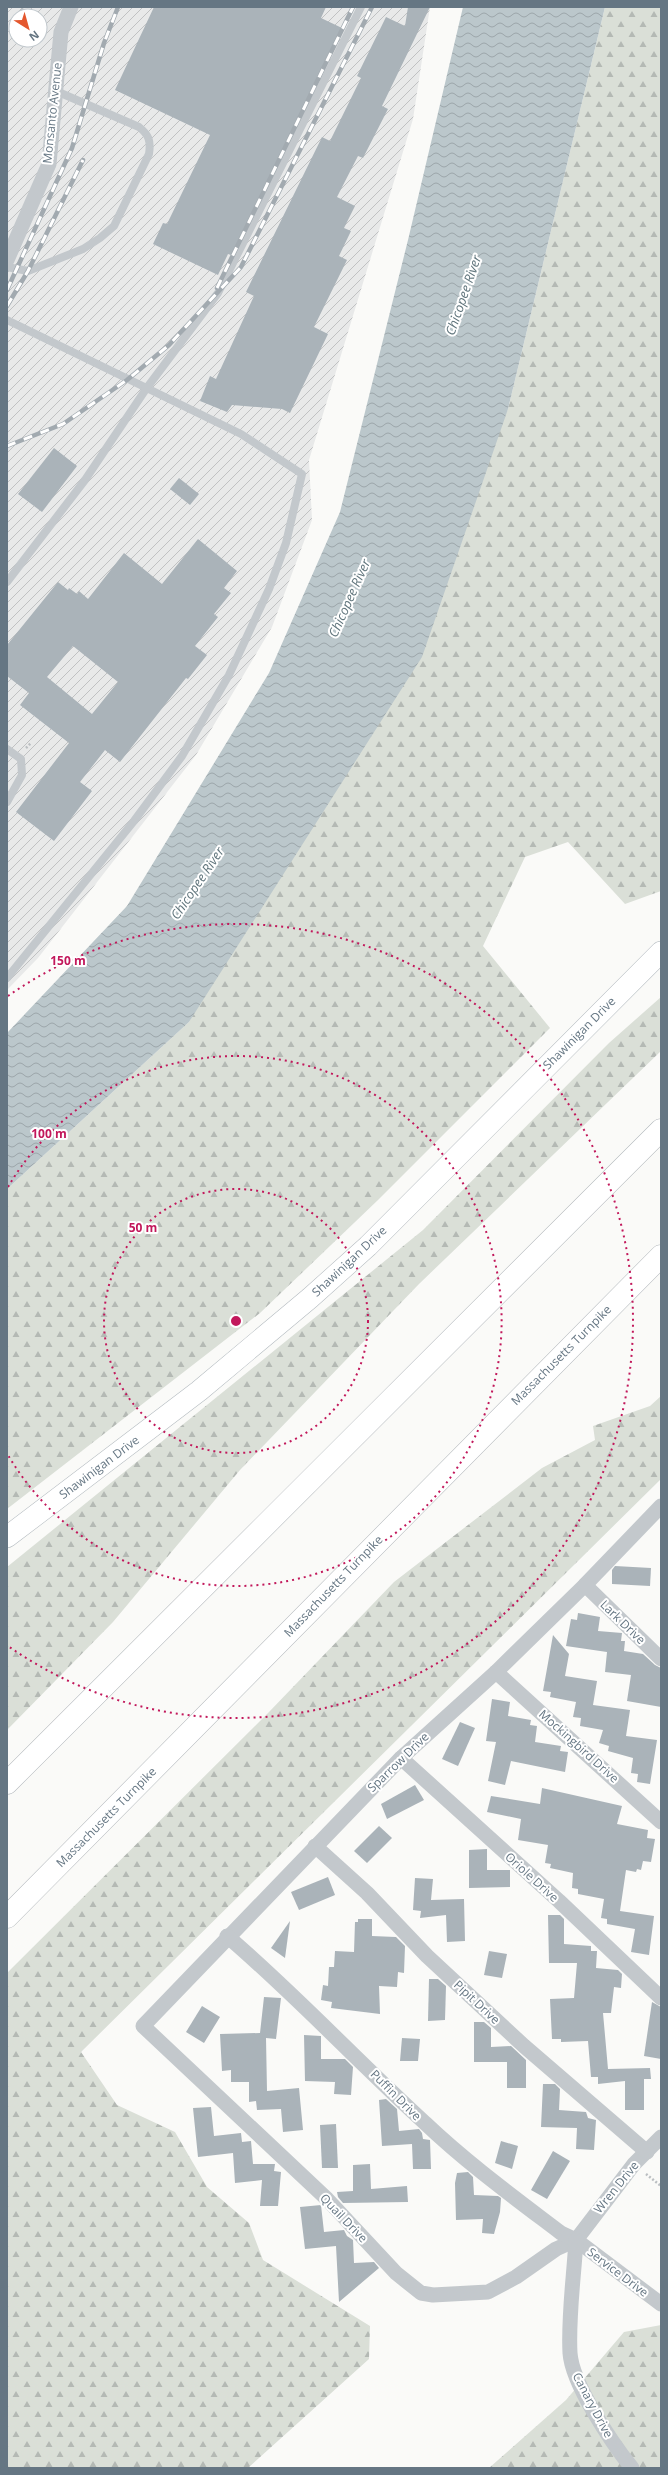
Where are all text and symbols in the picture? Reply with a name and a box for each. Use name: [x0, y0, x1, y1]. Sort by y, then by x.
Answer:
north arrow: [8, 8, 48, 48]
text: N: [26, 28, 42, 45]
street label: Monsanto Avenue: [38, 61, 66, 164]
water label: Chicopee River: [441, 252, 485, 338]
water label: Chicopee River: [324, 555, 375, 640]
water label: Chicopee River: [166, 843, 228, 923]
text: 150 m: [50, 952, 86, 969]
street label: Shawinigan Drive: [539, 993, 619, 1073]
text: 100 m: [31, 1125, 67, 1142]
text: 50 m: [129, 1219, 157, 1236]
street label: Shawinigan Drive: [308, 1222, 390, 1300]
street label: Massachusetts Turnpike: [507, 1301, 615, 1409]
centre of rings: [229, 1314, 243, 1328]
street label: Shawinigan Drive: [55, 1431, 143, 1503]
street label: Massachusetts Turnpike: [280, 1531, 386, 1641]
street label: Lark Drive: [597, 1596, 649, 1648]
street label: Mockingbird Drive: [535, 1706, 623, 1787]
street label: Sparrow Drive: [364, 1728, 433, 1796]
street label: Massachusetts Turnpike: [52, 1763, 160, 1871]
street label: Oriole Drive: [502, 1848, 563, 1906]
street label: Pipit Drive: [450, 1976, 504, 2028]
street label: Puffin Drive: [367, 2066, 425, 2124]
street label: Wren Drive: [590, 2157, 642, 2217]
street label: Quail Drive: [316, 2190, 372, 2246]
street label: Service Drive: [584, 2243, 652, 2301]
street label: Canary Drive: [569, 2369, 617, 2441]

